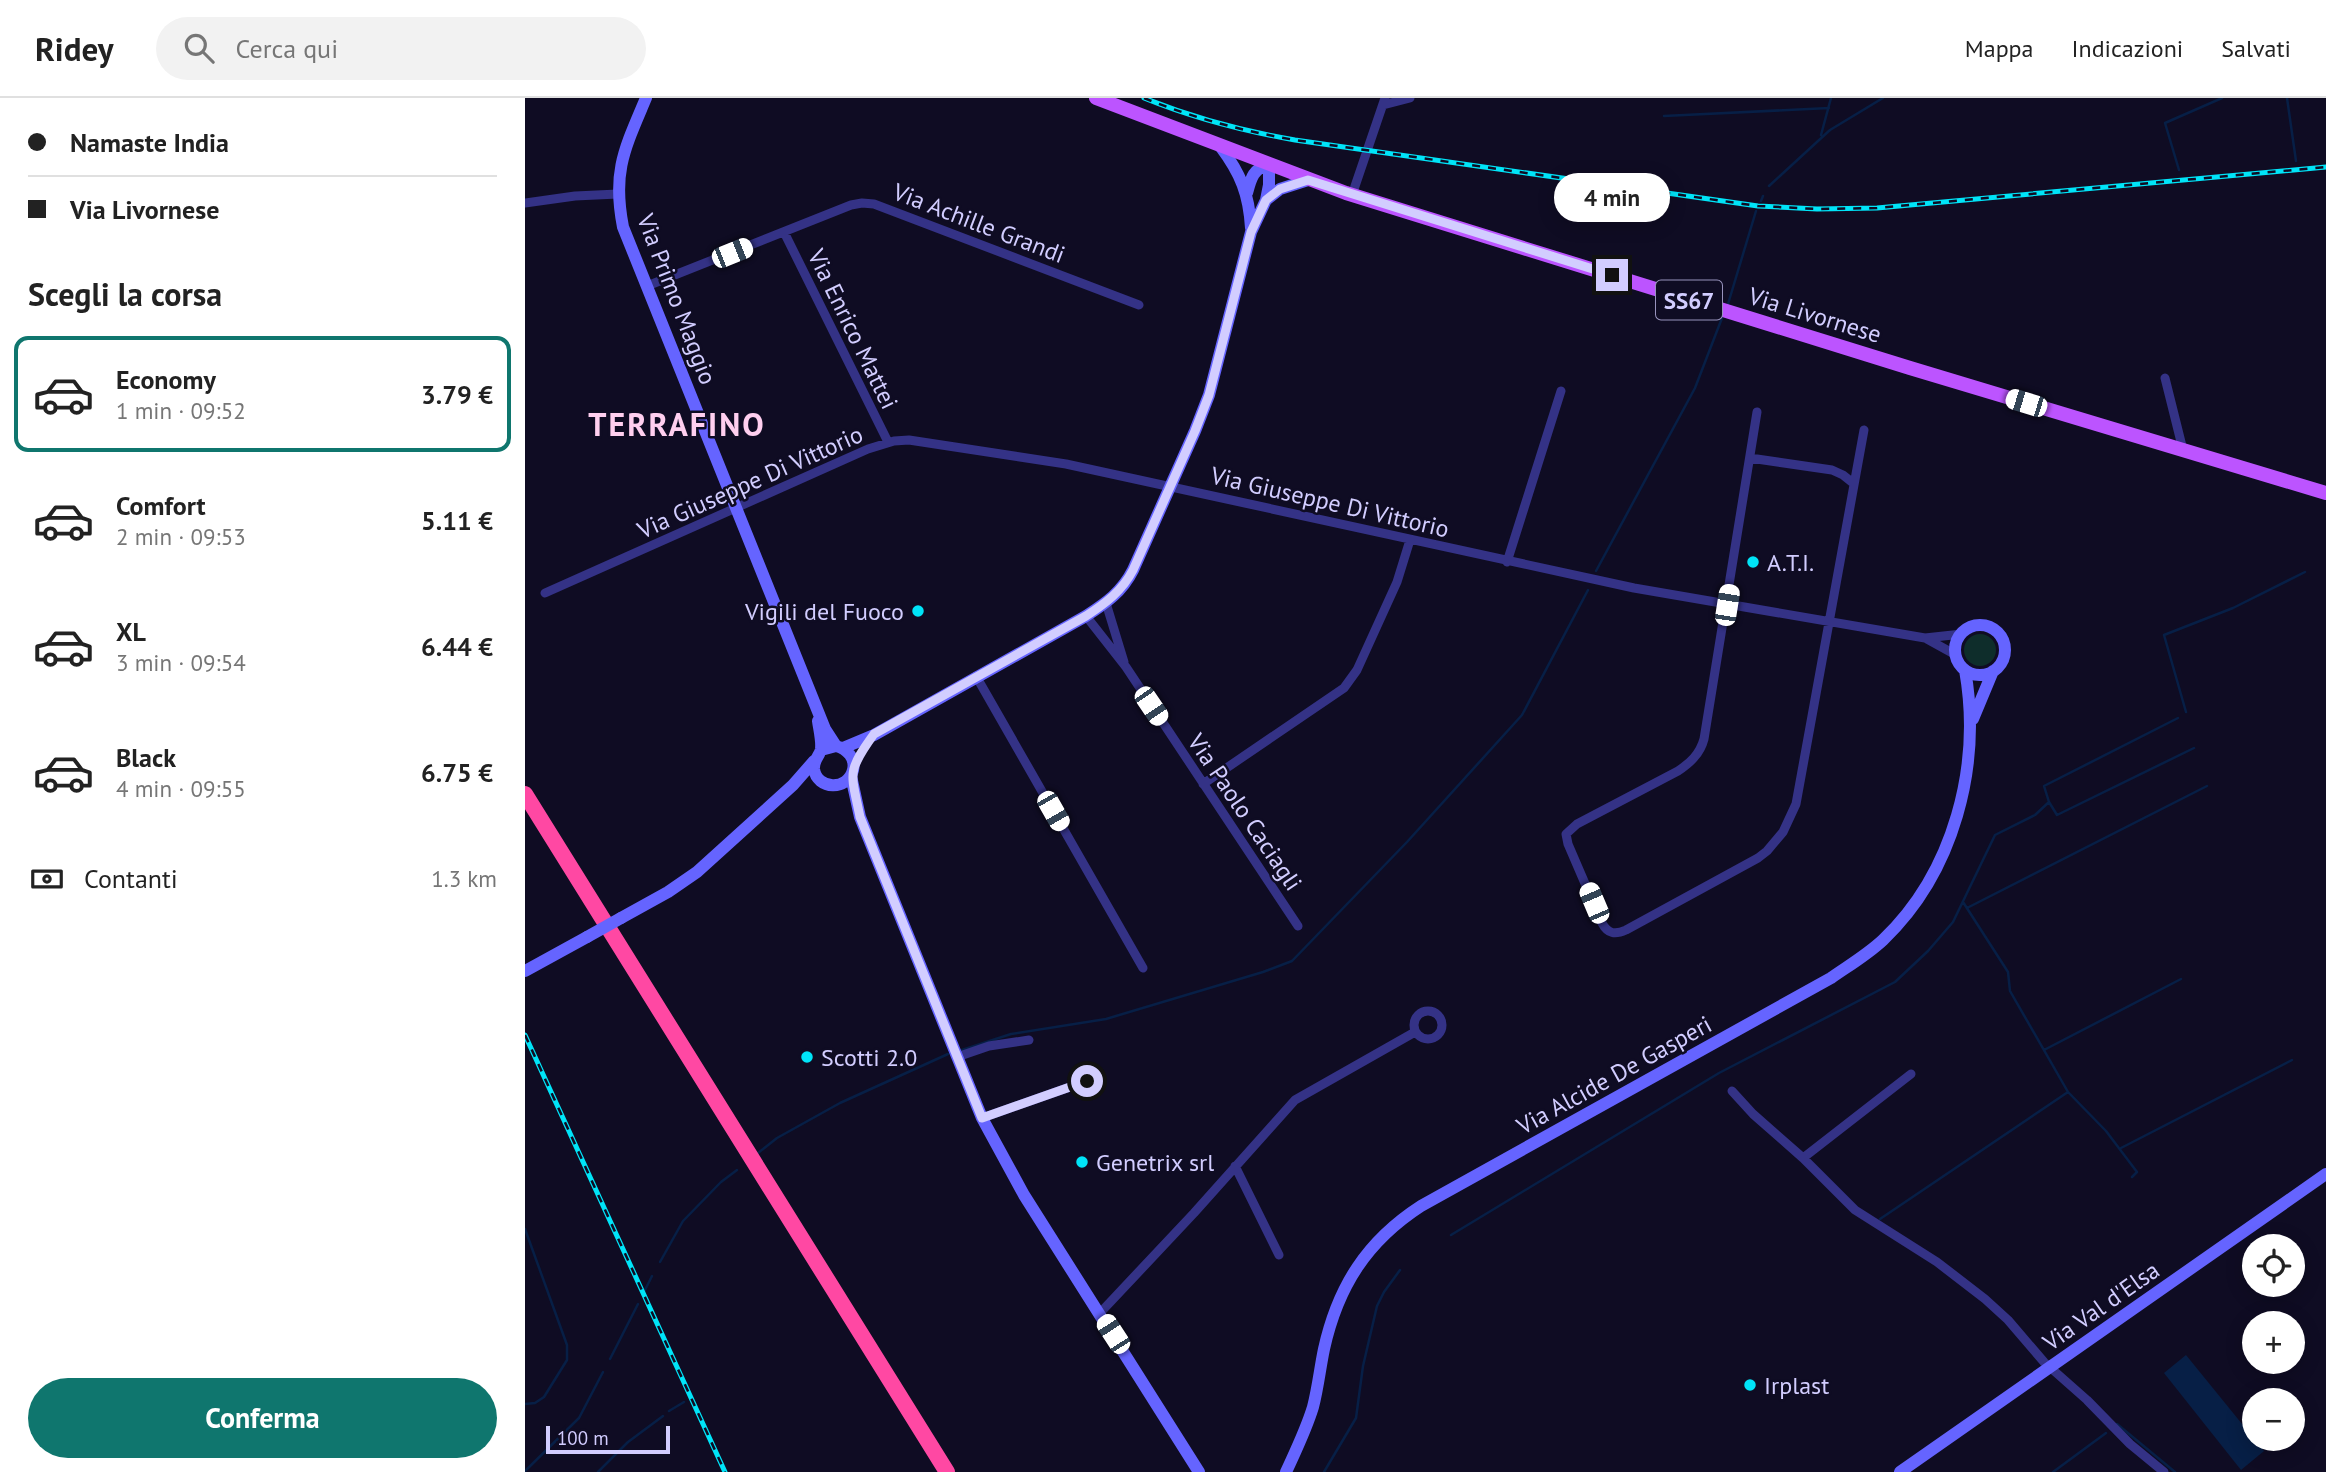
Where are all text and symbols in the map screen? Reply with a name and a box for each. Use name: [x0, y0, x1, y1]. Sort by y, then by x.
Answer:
search box: [156, 17, 646, 80]
text: Ridey: [35, 27, 114, 70]
icon: search: [180, 29, 218, 67]
text: Cerca qui: [236, 32, 338, 65]
text: Mappa: [1965, 33, 2034, 64]
text: Indicazioni: [2072, 33, 2183, 64]
text: Salvati: [2221, 33, 2291, 64]
text: Namaste India: [70, 126, 229, 159]
callout: 4 min: [1554, 174, 1670, 222]
street label: Via Achille Grandi: [888, 176, 1069, 270]
text: 4 min: [1584, 183, 1640, 212]
text: Via Livornese: [70, 193, 219, 226]
street label: Via Primo Maggio: [630, 208, 724, 389]
car: [709, 235, 756, 271]
street label: Via Enrico Mattei: [800, 243, 905, 414]
route end: [1596, 259, 1628, 291]
text: Scegli la corsa: [28, 273, 222, 315]
road number: SS67: [1656, 280, 1722, 320]
street label: Via Livornese: [1744, 280, 1885, 350]
icon: car: [32, 363, 95, 426]
text: Economy: [116, 363, 216, 396]
text: 3.79 €: [421, 378, 493, 411]
car: [2003, 387, 2050, 419]
text: 1 min · 09:52: [116, 396, 246, 425]
district label: TERRAFINO: [588, 403, 766, 445]
street label: Via Giuseppe Di Vittorio: [632, 418, 868, 546]
street label: Via Giuseppe Di Vittorio: [1207, 459, 1452, 544]
icon: car: [32, 489, 95, 552]
text: Comfort: [116, 489, 206, 522]
text: 5.11 €: [421, 504, 493, 537]
text: 2 min · 09:53: [116, 522, 246, 551]
place label: A.T.I.: [1767, 547, 1814, 578]
marker: A.T.I.: [1745, 554, 1761, 570]
car: [1714, 583, 1741, 627]
place label: Vigili del Fuoco: [744, 596, 904, 627]
marker: Vigili del Fuoco: [910, 603, 926, 619]
icon: car: [32, 615, 95, 678]
text: XL: [116, 615, 146, 648]
text: 6.44 €: [421, 630, 493, 663]
text: 3 min · 09:54: [116, 648, 246, 677]
car: [1131, 683, 1172, 729]
street label: Via Paolo Caciagli: [1181, 727, 1309, 896]
icon: car: [32, 741, 95, 804]
text: Black: [116, 741, 176, 774]
text: 6.75 €: [421, 756, 493, 789]
text: 4 min · 09:55: [116, 774, 246, 803]
car: [1034, 788, 1073, 834]
icon: cash: [28, 860, 66, 898]
text: Contanti: [84, 862, 178, 895]
text: 1.3 km: [431, 864, 497, 893]
car: [1577, 880, 1612, 926]
street label: Via Alcide De Gasperi: [1510, 1009, 1717, 1142]
place label: Scotti 2.0: [821, 1042, 917, 1073]
marker: Scotti 2.0: [799, 1049, 815, 1065]
route start: [1071, 1065, 1103, 1097]
place label: Genetrix srl: [1096, 1147, 1214, 1178]
marker: Genetrix srl: [1074, 1154, 1090, 1170]
map controls: [2242, 1234, 2305, 1451]
button: locate: [2242, 1234, 2305, 1297]
street label: Via Val d'Elsa: [2036, 1254, 2165, 1358]
car: [1093, 1311, 1134, 1357]
button: +: [2242, 1311, 2305, 1374]
place label: Irplast: [1764, 1370, 1829, 1401]
marker: Irplast: [1742, 1377, 1758, 1393]
button: Conferma: [28, 1378, 497, 1458]
button: −: [2242, 1388, 2305, 1451]
scale bar: [546, 1423, 670, 1455]
text: 100 m: [557, 1426, 609, 1450]

